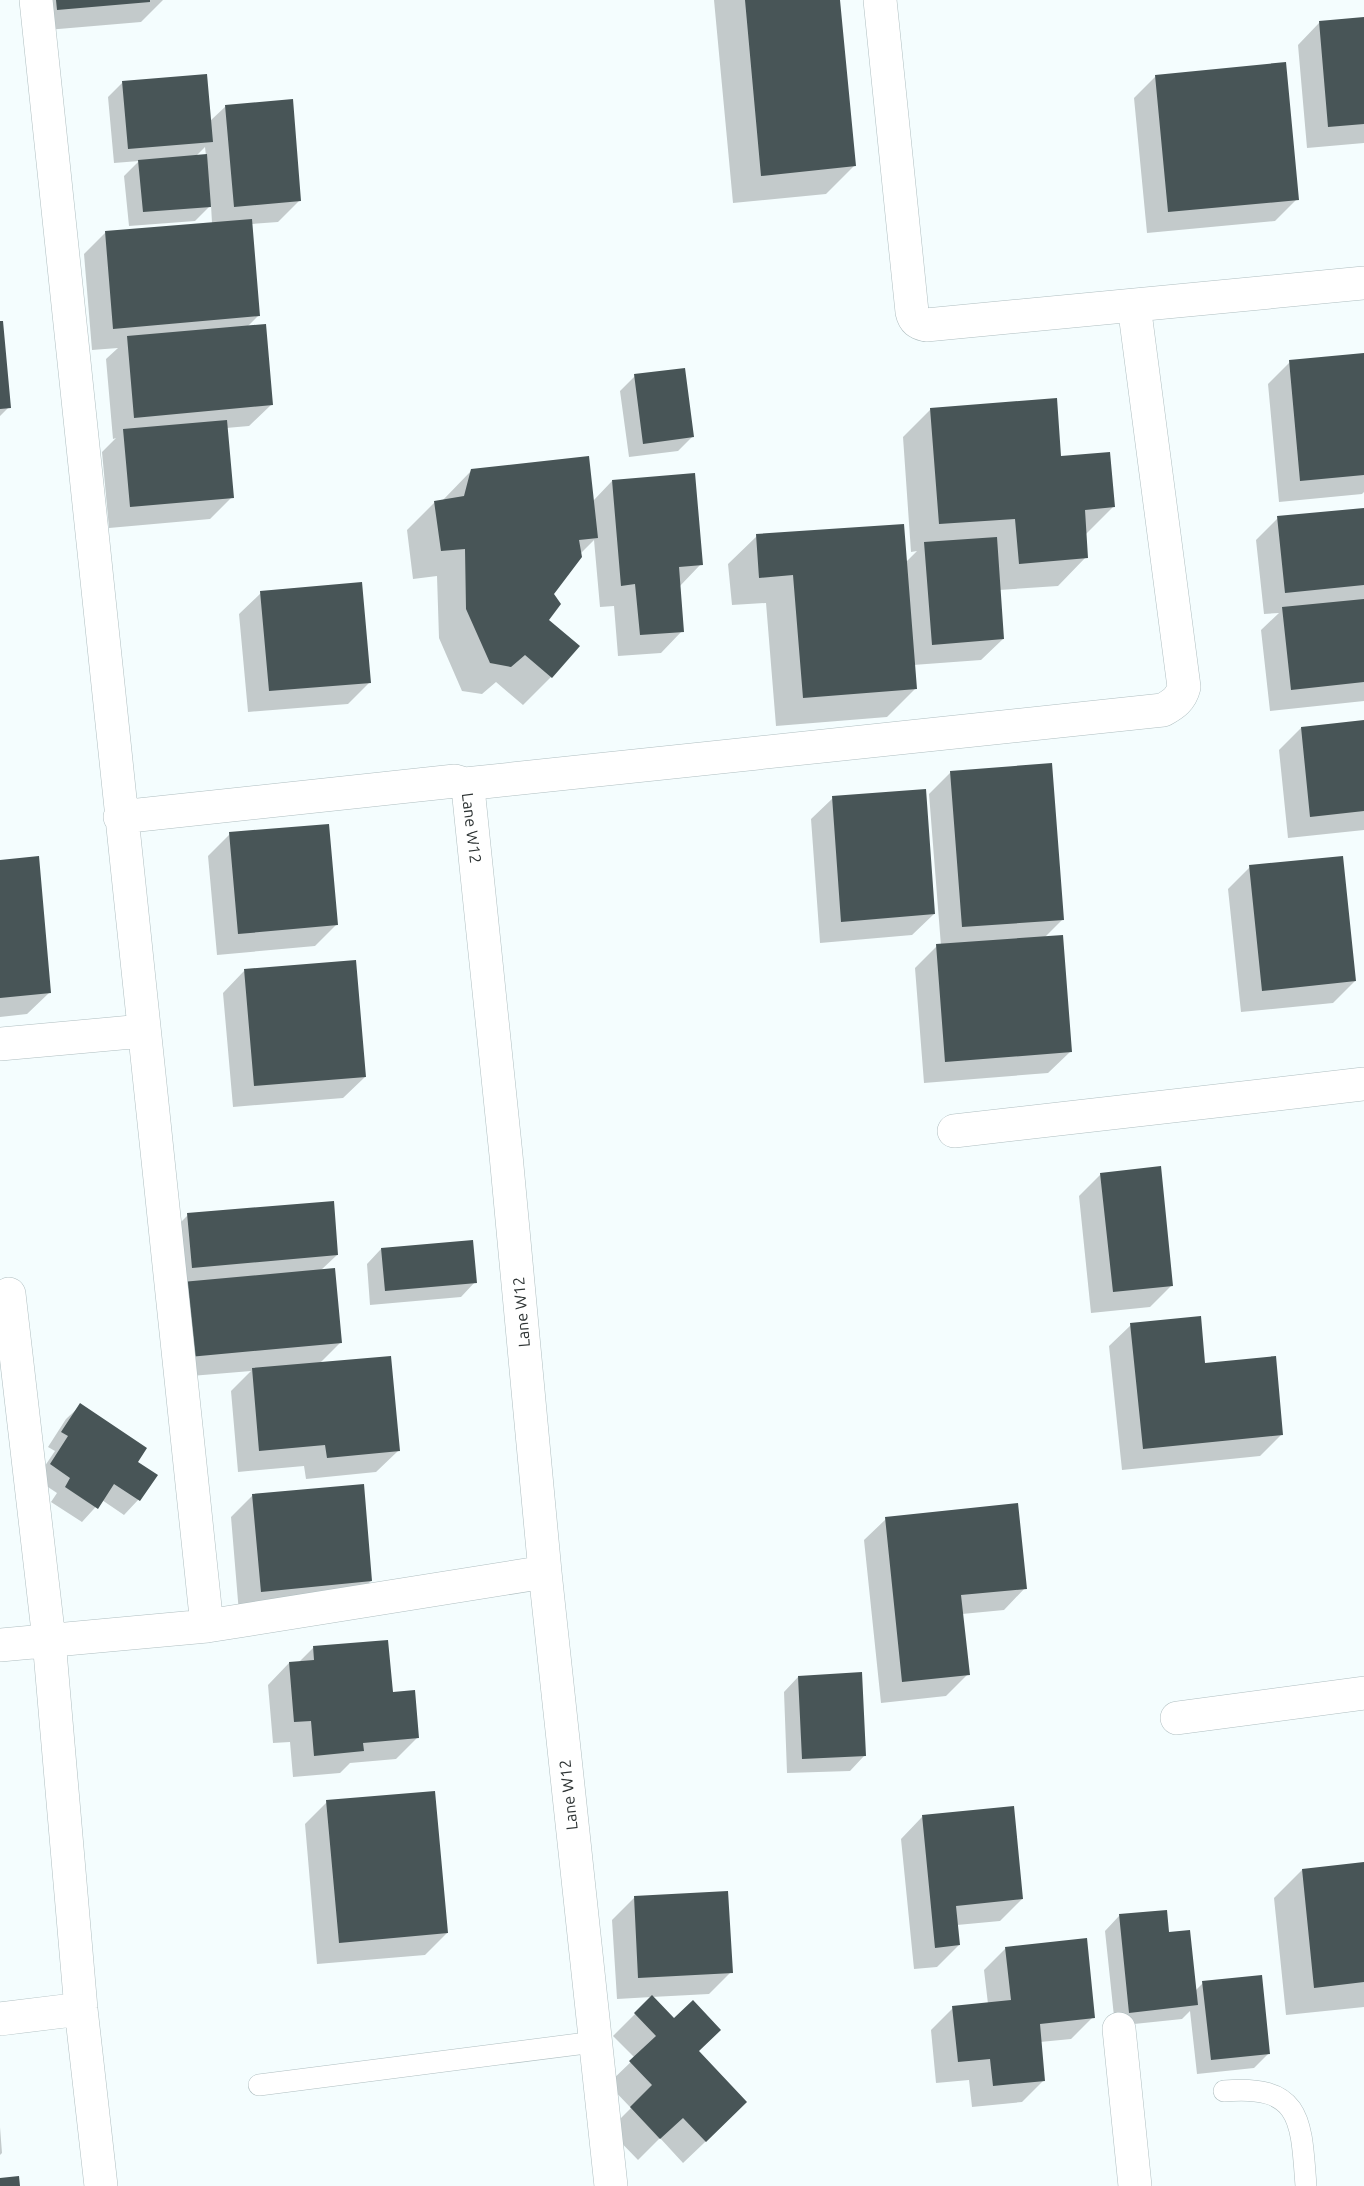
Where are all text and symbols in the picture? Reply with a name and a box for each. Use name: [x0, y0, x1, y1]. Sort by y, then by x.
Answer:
street label: Lane W12: [459, 792, 485, 864]
street label: Lane W12: [509, 1276, 533, 1348]
street label: Lane W12: [555, 1759, 581, 1831]

